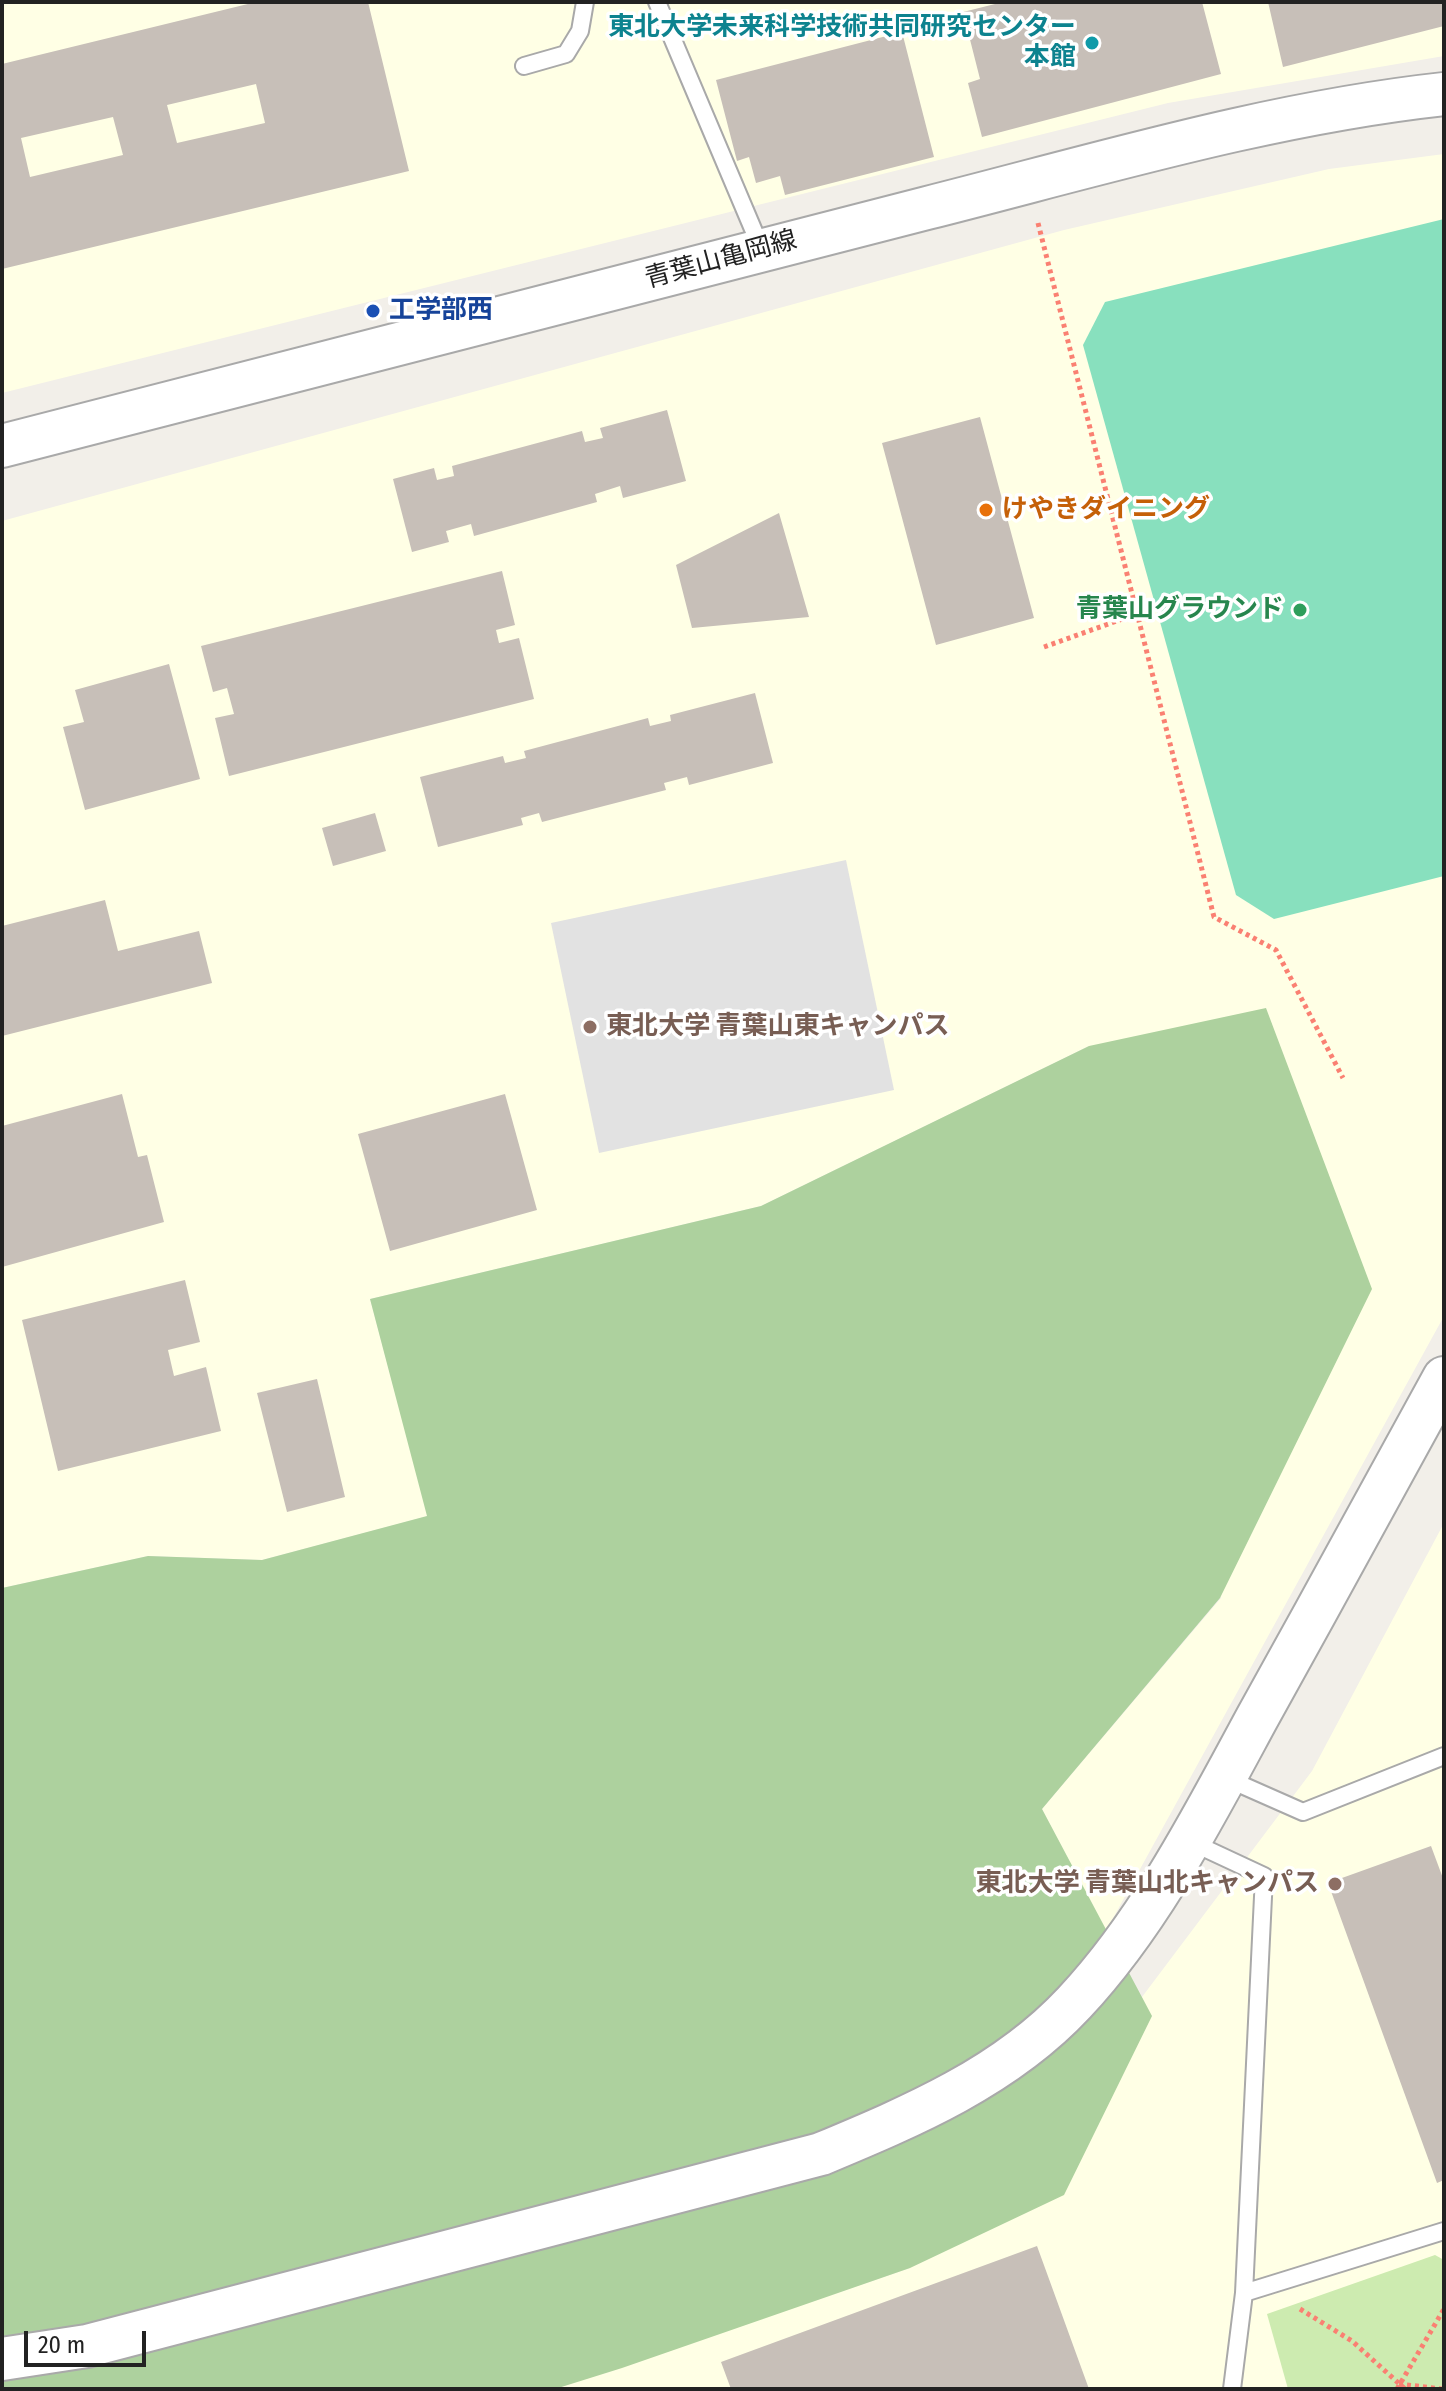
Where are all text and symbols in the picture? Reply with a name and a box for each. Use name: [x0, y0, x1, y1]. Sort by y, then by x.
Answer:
place label: 東北大学未来科学技術共同研究センター 本館: [608, 12, 1076, 74]
marker: 東北大学未来科学技術共同研究センター 本館: [1083, 34, 1101, 52]
street label: 青葉山亀岡線: [642, 225, 800, 295]
place label: 工学部西: [389, 295, 493, 327]
marker: 工学部西: [364, 302, 382, 320]
place label: けやきダイニング: [1002, 494, 1210, 526]
marker: けやきダイニング: [977, 501, 995, 519]
place label: 青葉山グラウンド: [1076, 594, 1284, 626]
marker: 青葉山グラウンド: [1291, 601, 1309, 619]
place label: 東北大学 青葉山東キャンパス: [606, 1011, 949, 1043]
marker: 東北大学 青葉山東キャンパス: [581, 1018, 599, 1036]
place label: 東北大学 青葉山北キャンパス: [976, 1868, 1319, 1900]
marker: 東北大学 青葉山北キャンパス: [1326, 1875, 1344, 1893]
scale bar: [28, 2315, 150, 2365]
text: 20 m: [38, 2331, 85, 2359]

